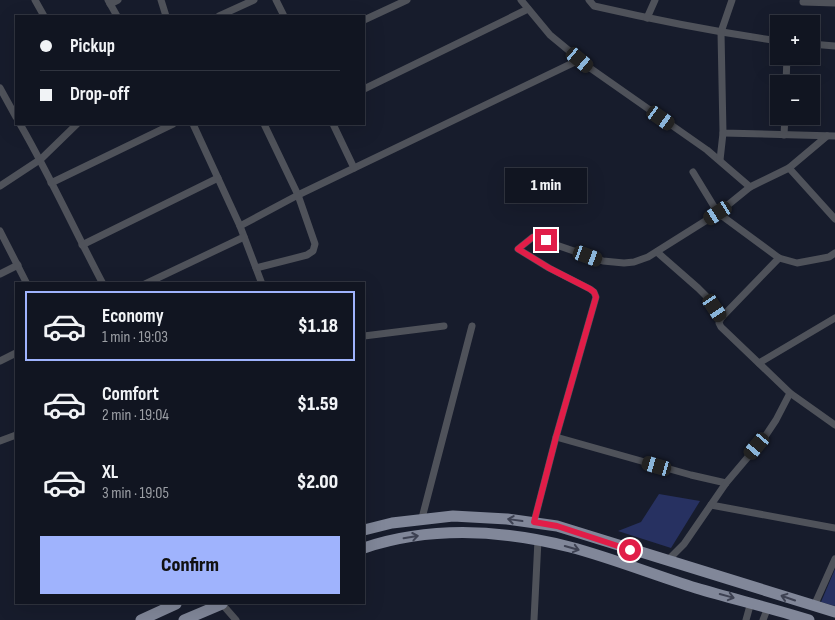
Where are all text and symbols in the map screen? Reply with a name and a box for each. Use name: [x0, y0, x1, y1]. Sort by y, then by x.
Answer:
map controls: [770, 15, 820, 125]
button: +: [770, 15, 820, 65]
text: Pickup: [70, 35, 115, 58]
car: [563, 45, 596, 75]
button: −: [770, 75, 820, 125]
text: Drop-off: [70, 83, 130, 106]
car: [644, 103, 677, 133]
callout: 1 min: [505, 168, 587, 202]
text: 1 min: [531, 176, 561, 195]
car: [701, 199, 734, 227]
route end: [535, 229, 557, 251]
car: [571, 244, 604, 268]
car: [700, 291, 729, 325]
icon: car: [42, 304, 87, 349]
text: Economy: [102, 305, 164, 328]
text: $1.18: [298, 315, 338, 338]
text: 1 min · 19:03: [102, 328, 168, 347]
icon: car: [42, 382, 87, 427]
text: Comfort: [102, 383, 159, 406]
text: $1.59: [297, 393, 338, 416]
text: 2 min · 19:04: [102, 406, 169, 425]
car: [741, 430, 772, 462]
car: [640, 455, 673, 477]
icon: car: [42, 460, 87, 505]
text: XL: [102, 461, 118, 484]
text: $2.00: [297, 471, 338, 494]
text: 3 min · 19:05: [102, 484, 169, 503]
one-way arrow: [507, 514, 523, 524]
one-way arrow: [403, 531, 419, 541]
button: Confirm: [40, 536, 340, 594]
route start: [619, 539, 641, 561]
one-way arrow: [564, 544, 580, 553]
one-way arrow: [719, 592, 735, 601]
one-way arrow: [781, 592, 797, 602]

